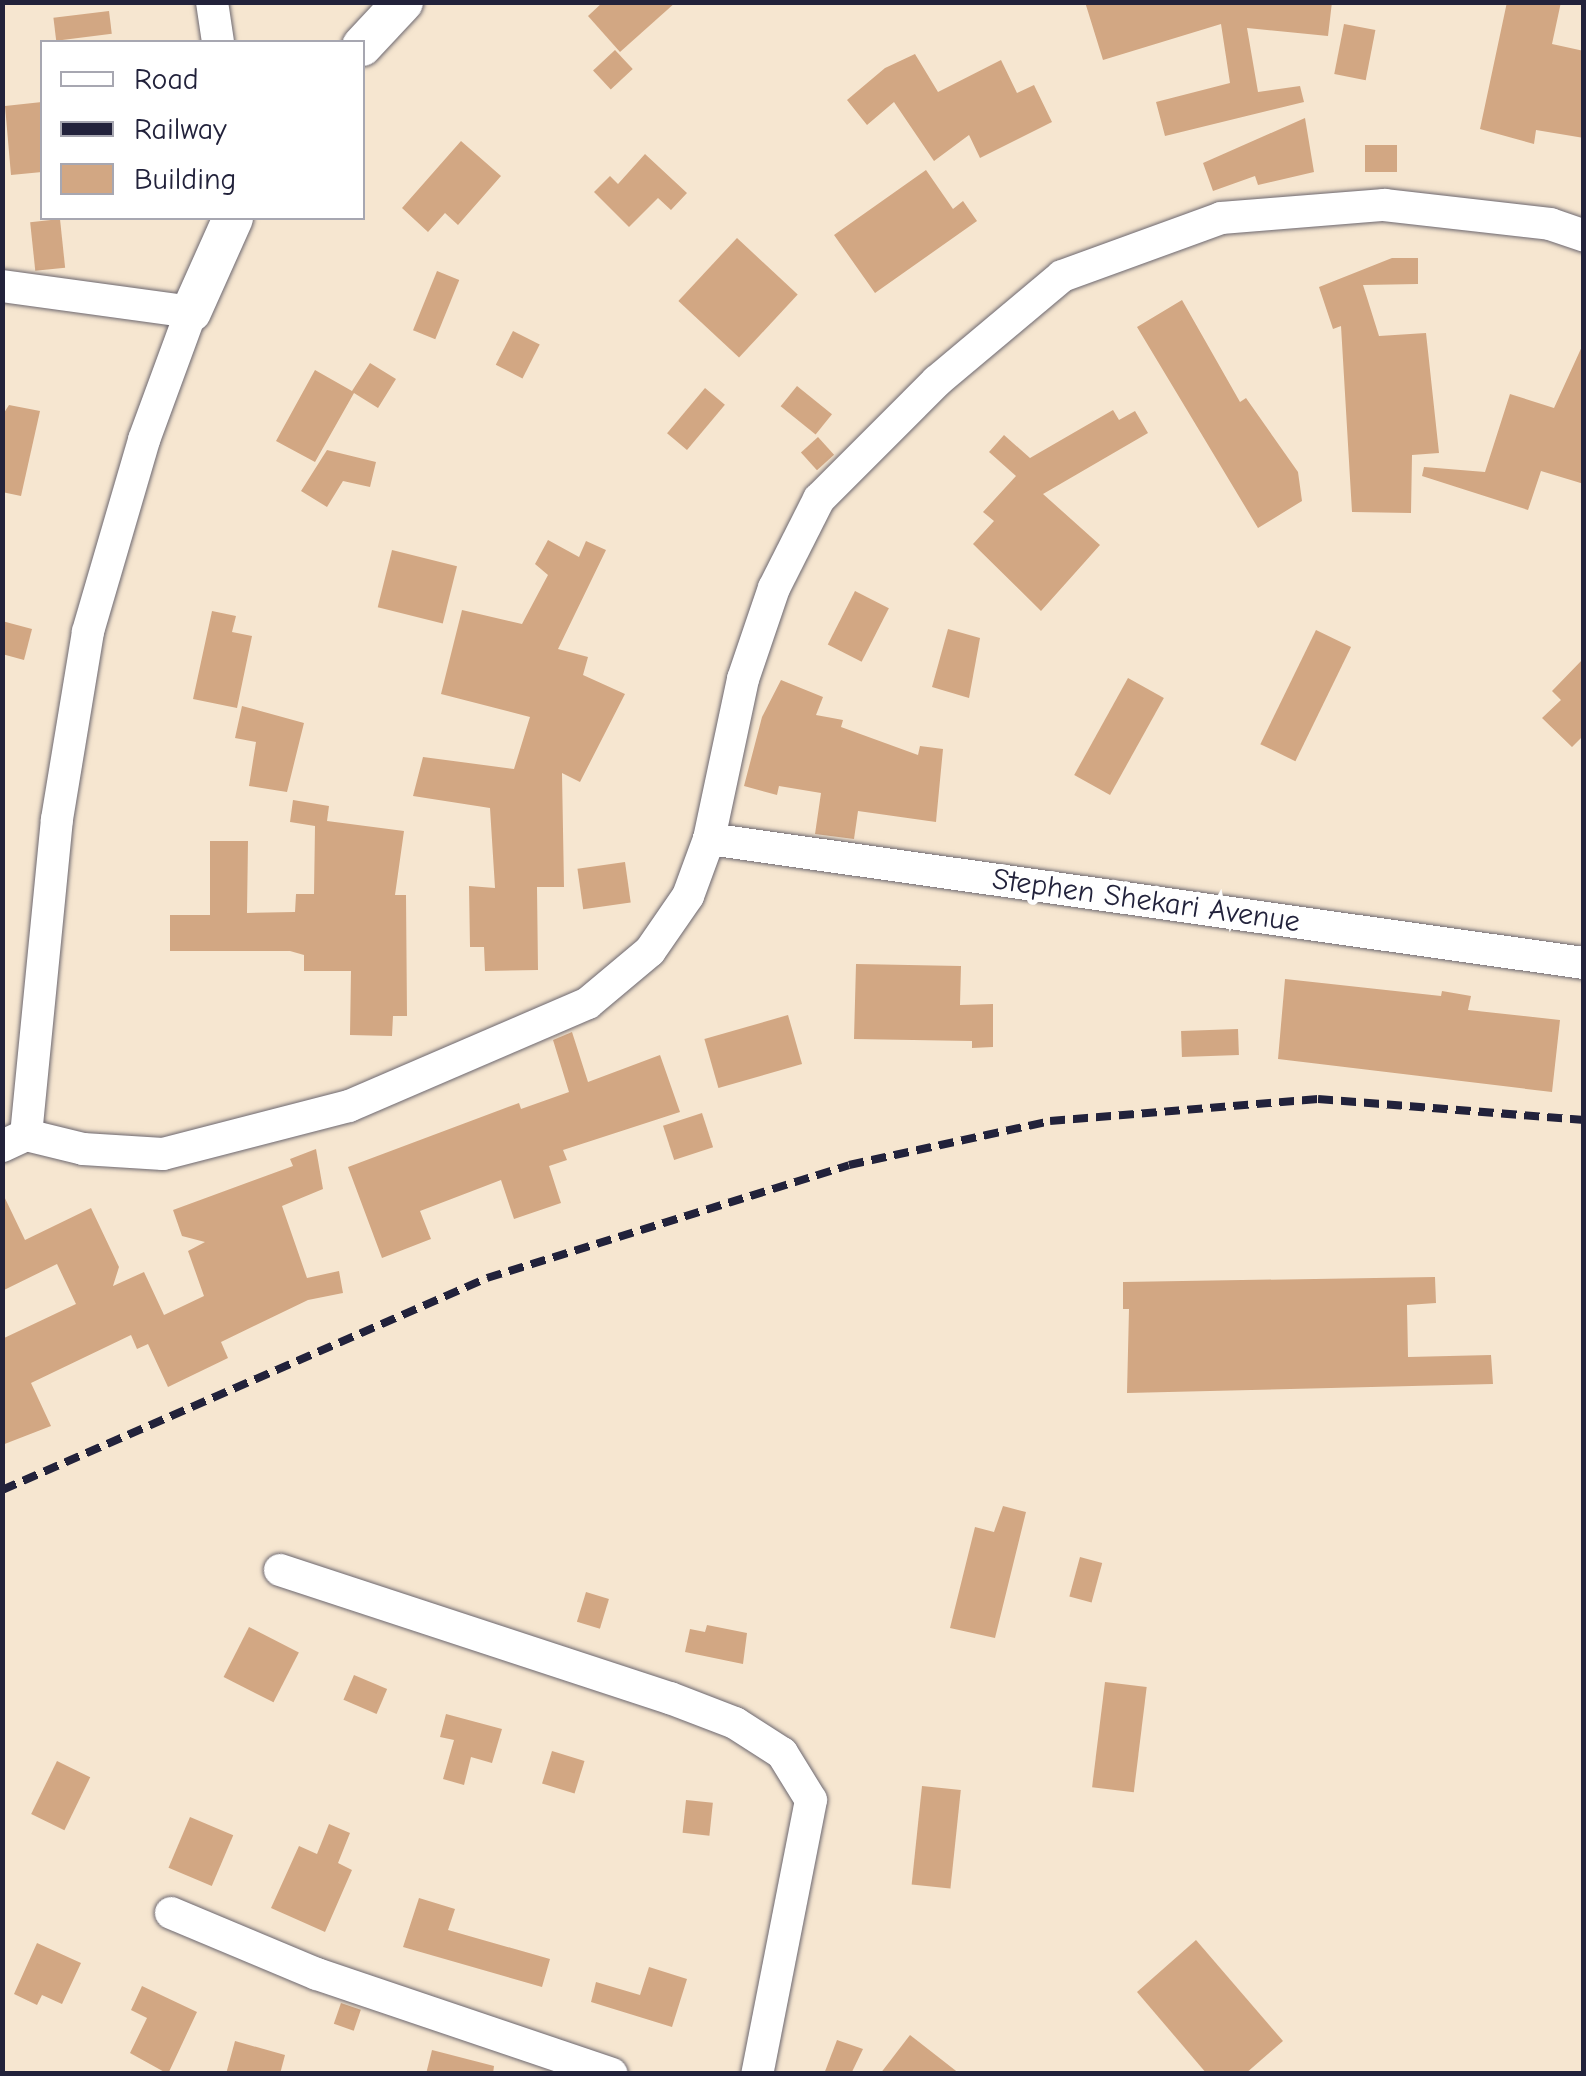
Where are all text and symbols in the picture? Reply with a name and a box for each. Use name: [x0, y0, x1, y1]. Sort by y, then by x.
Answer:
legend: [40, 40, 365, 220]
text: Road: [134, 62, 199, 97]
text: Railway: [134, 112, 227, 147]
text: Building: [134, 162, 237, 197]
street label: Stephen Shekari Avenue: [990, 862, 1302, 940]

